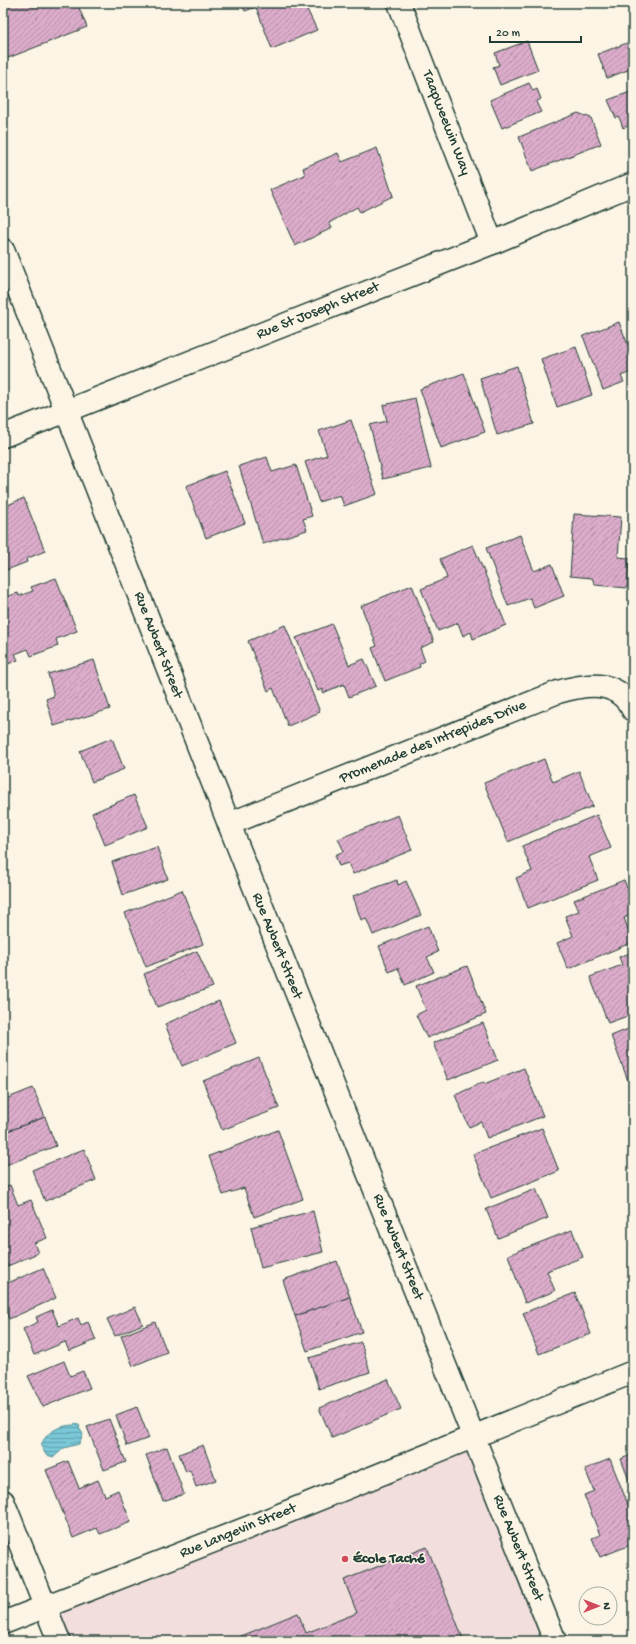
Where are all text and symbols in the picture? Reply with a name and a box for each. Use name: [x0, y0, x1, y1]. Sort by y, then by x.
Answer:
scale bar: [490, 18, 581, 44]
text: 20 m: [496, 27, 521, 41]
street label: Taapweewin Way: [417, 67, 474, 179]
street label: Rue St Joseph Street: [254, 277, 384, 344]
street label: Rue Aubert Street: [129, 589, 187, 703]
street label: Promenade des Intrepides Drive: [336, 696, 529, 788]
street label: Rue Aubert Street: [248, 890, 307, 1003]
street label: Rue Aubert Street: [369, 1191, 428, 1304]
street label: Rue Aubert Street: [489, 1492, 548, 1605]
street label: Rue Langevin Street: [177, 1499, 301, 1563]
place label: École Taché: [353, 1550, 426, 1568]
marker: École Taché: [340, 1554, 350, 1564]
north arrow: [578, 1586, 618, 1626]
text: N: [600, 1602, 612, 1610]

